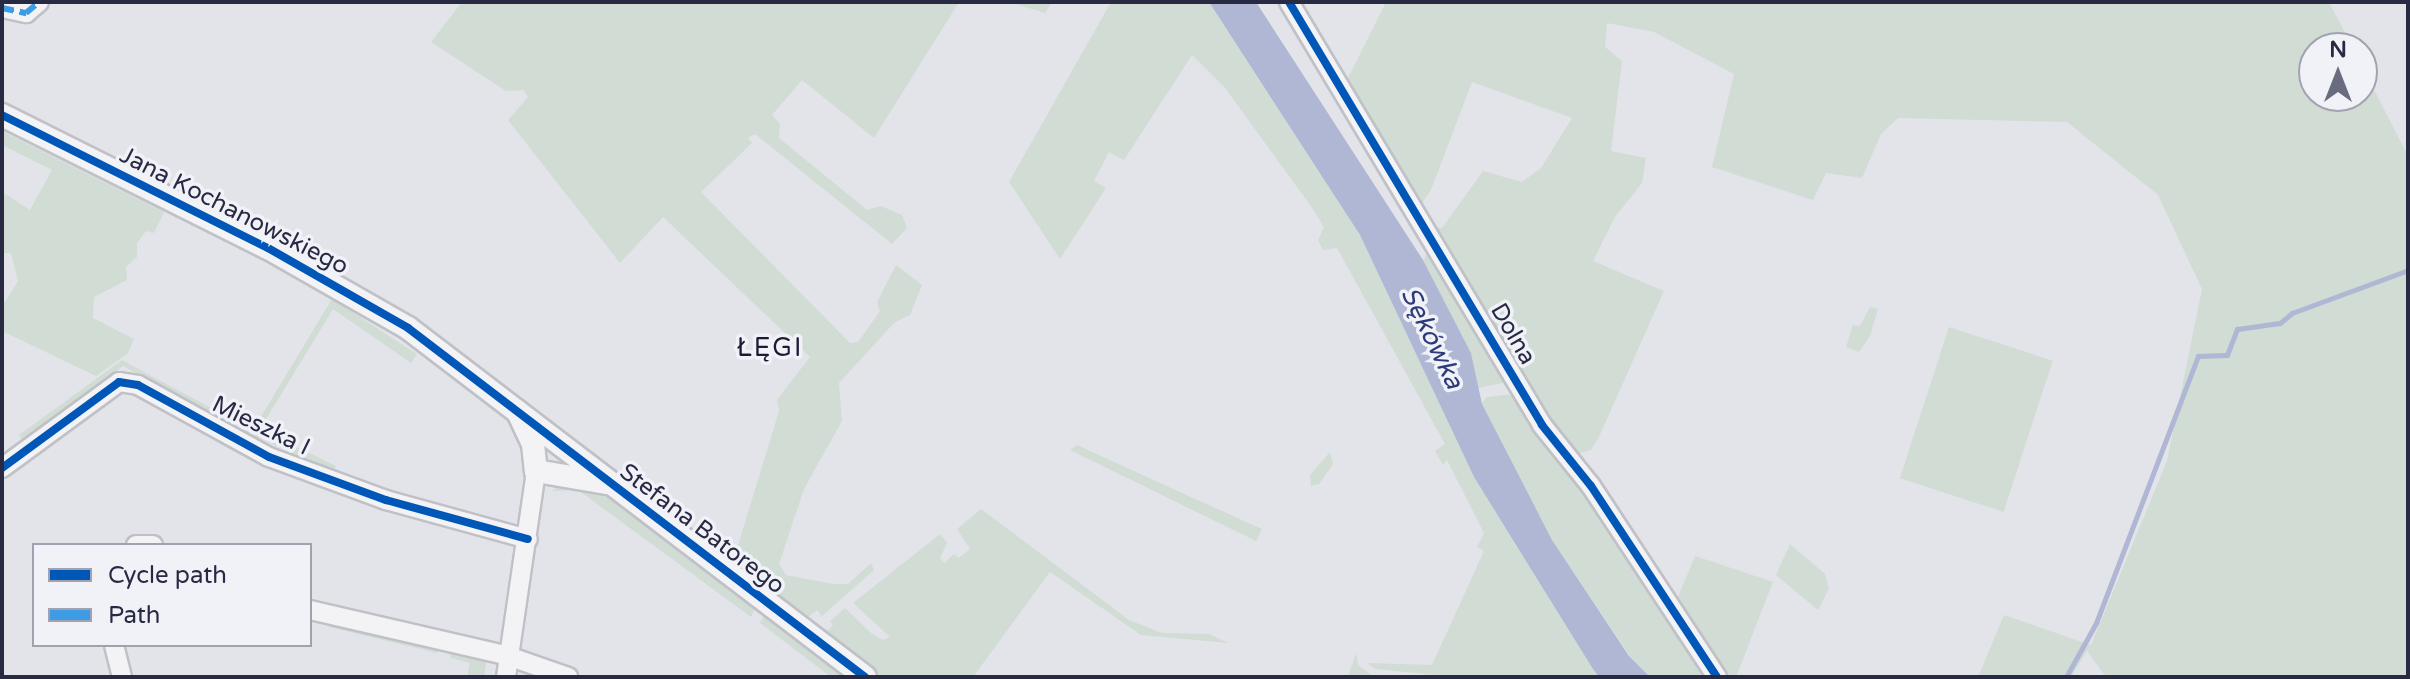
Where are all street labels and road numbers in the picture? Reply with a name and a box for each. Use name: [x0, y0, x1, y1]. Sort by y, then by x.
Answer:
street label: Jana Kochanowskiego: [115, 141, 353, 281]
street label: Dolna: [1484, 298, 1542, 370]
street label: Mieszka I: [207, 390, 315, 462]
street label: Stefana Batorego: [614, 458, 790, 600]

